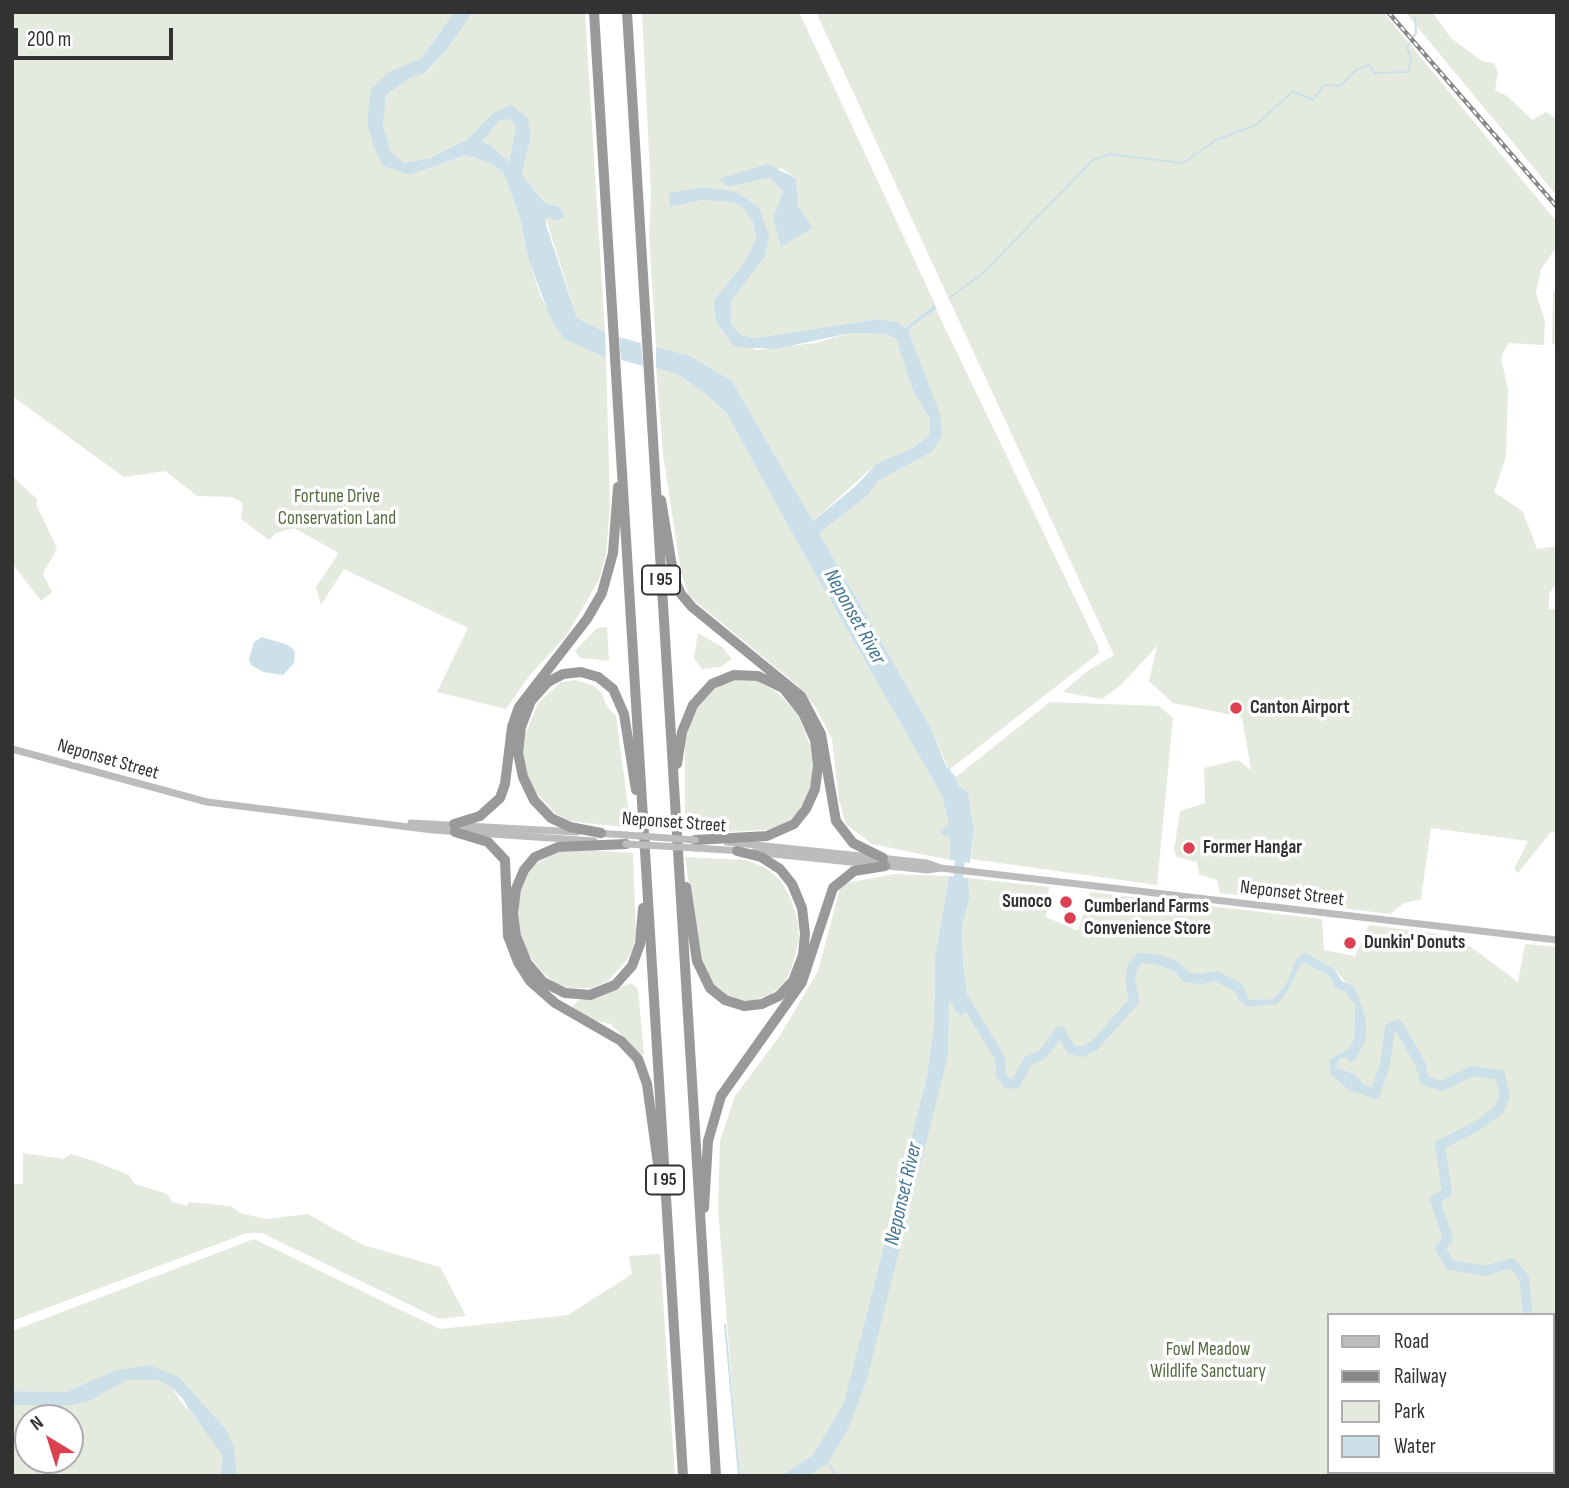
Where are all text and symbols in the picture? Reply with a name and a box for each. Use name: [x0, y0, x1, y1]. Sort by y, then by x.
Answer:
scale bar: [18, 14, 177, 58]
text: 200 m: [27, 27, 71, 52]
park label: Fortune Drive Conservation Land: [278, 486, 396, 530]
water label: Neponset River: [818, 565, 890, 669]
road number: I 95: [642, 566, 680, 594]
place label: Canton Airport: [1250, 697, 1349, 719]
marker: Canton Airport: [1228, 700, 1244, 716]
street label: Neponset Street: [55, 735, 161, 785]
street label: Neponset Street: [621, 808, 727, 838]
place label: Former Hangar: [1203, 837, 1302, 859]
marker: Former Hangar: [1181, 840, 1197, 856]
street label: Neponset Street: [1239, 876, 1345, 912]
place label: Sunoco: [1002, 891, 1052, 913]
marker: Sunoco: [1058, 894, 1074, 910]
place label: Cumberland Farms Convenience Store: [1084, 896, 1211, 940]
marker: Cumberland Farms Convenience Store: [1062, 910, 1078, 926]
place label: Dunkin' Donuts: [1364, 932, 1465, 954]
marker: Dunkin' Donuts: [1342, 935, 1358, 951]
water label: Neponset River: [880, 1140, 928, 1248]
road number: I 95: [646, 1166, 684, 1195]
legend: [1328, 1313, 1555, 1474]
text: Road: [1394, 1329, 1429, 1354]
park label: Fowl Meadow Wildlife Sanctuary: [1150, 1339, 1266, 1383]
text: Railway: [1394, 1364, 1447, 1389]
text: Park: [1394, 1399, 1425, 1424]
north arrow: [14, 1404, 84, 1474]
text: N: [26, 1411, 48, 1436]
text: Water: [1394, 1434, 1436, 1459]

